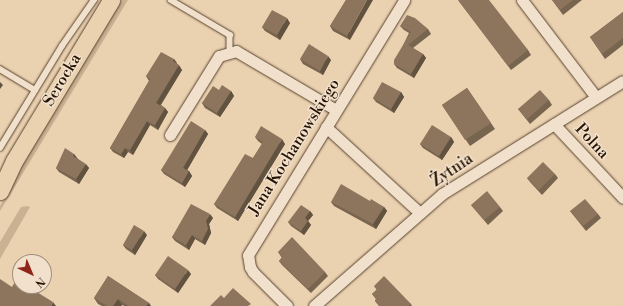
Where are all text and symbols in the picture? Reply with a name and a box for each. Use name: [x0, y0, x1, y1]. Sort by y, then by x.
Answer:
street label: Serocka: [39, 50, 85, 110]
street label: Jana Kochanowskiego: [244, 75, 344, 219]
street label: Polna: [571, 119, 613, 163]
street label: Żytnia: [427, 149, 477, 191]
north arrow: [12, 254, 52, 294]
text: N: [32, 274, 48, 290]

